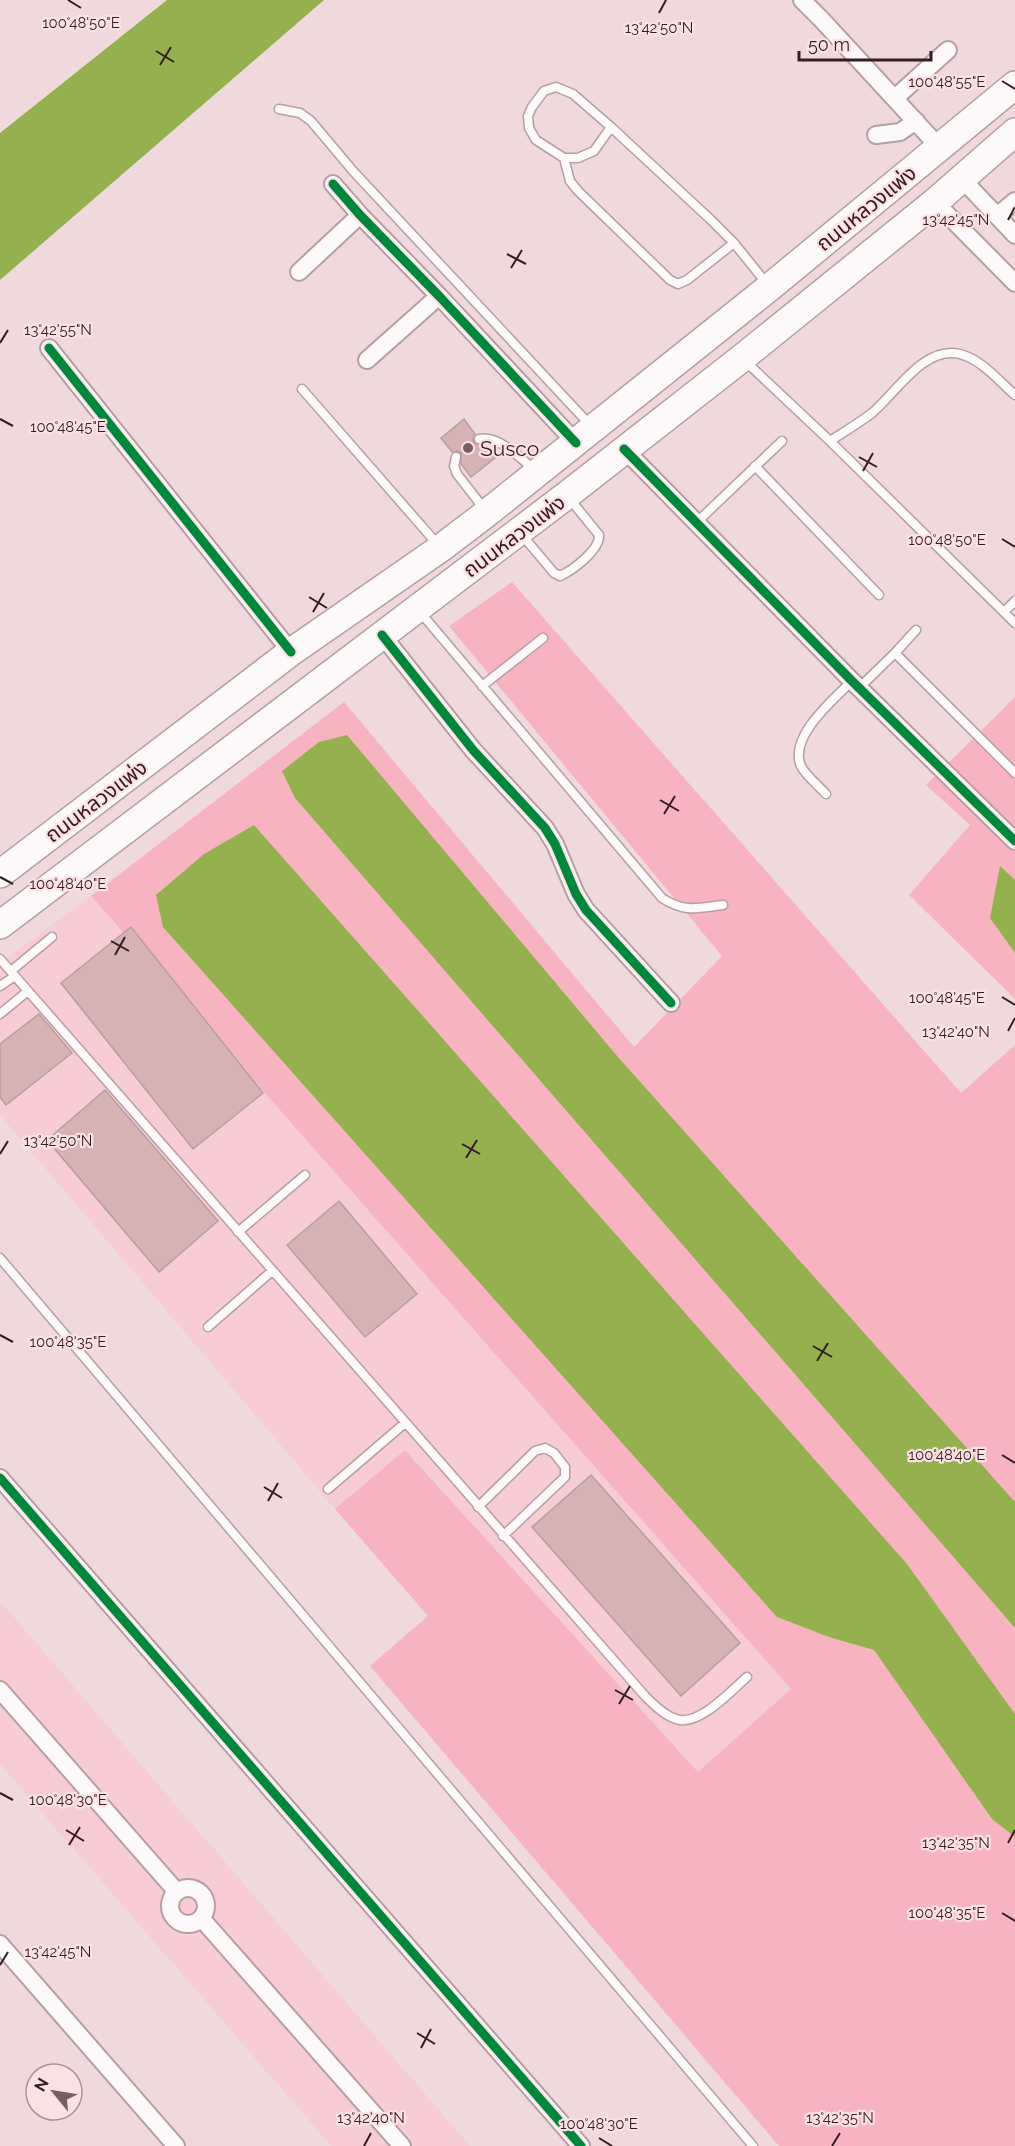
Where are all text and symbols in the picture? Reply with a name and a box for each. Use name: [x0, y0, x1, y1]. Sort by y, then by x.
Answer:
text: 100°48'50"E: [42, 14, 120, 32]
text: 13°42'50"N: [625, 19, 693, 37]
scale bar: [799, 24, 931, 62]
text: 50 m: [808, 34, 850, 55]
text: 100°48'55"E: [909, 73, 985, 91]
street label: ถนนหลวงแพ่ง: [811, 160, 921, 256]
text: 13°42'45"N: [923, 211, 989, 229]
text: 13°42'55"N: [24, 321, 92, 339]
text: 100°48'45"E: [30, 418, 106, 436]
place label: Susco: [480, 436, 539, 461]
marker: Susco: [461, 441, 475, 455]
street label: ถนนหลวงแพ่ง: [458, 489, 570, 583]
text: 100°48'50"E: [908, 531, 986, 549]
street label: ถนนหลวงแพ่ง: [40, 754, 152, 848]
text: 100°48'40"E: [30, 875, 106, 893]
text: 100°48'45"E: [909, 989, 985, 1007]
text: 13°42'40"N: [922, 1023, 990, 1041]
text: 13°42'50"N: [24, 1132, 92, 1150]
text: 100°48'35"E: [30, 1333, 106, 1351]
text: 100°48'40"E: [909, 1446, 985, 1464]
text: 100°48'30"E: [29, 1791, 107, 1809]
text: 13°42'35"N: [922, 1834, 990, 1852]
text: 100°48'35"E: [909, 1904, 985, 1922]
text: 13°42'45"N: [25, 1943, 91, 1961]
north arrow: [24, 2062, 84, 2122]
text: N: [30, 2075, 53, 2095]
text: 13°42'40"N: [337, 2109, 405, 2127]
text: 13°42'35"N: [806, 2109, 874, 2127]
text: 100°48'30"E: [560, 2115, 638, 2133]

